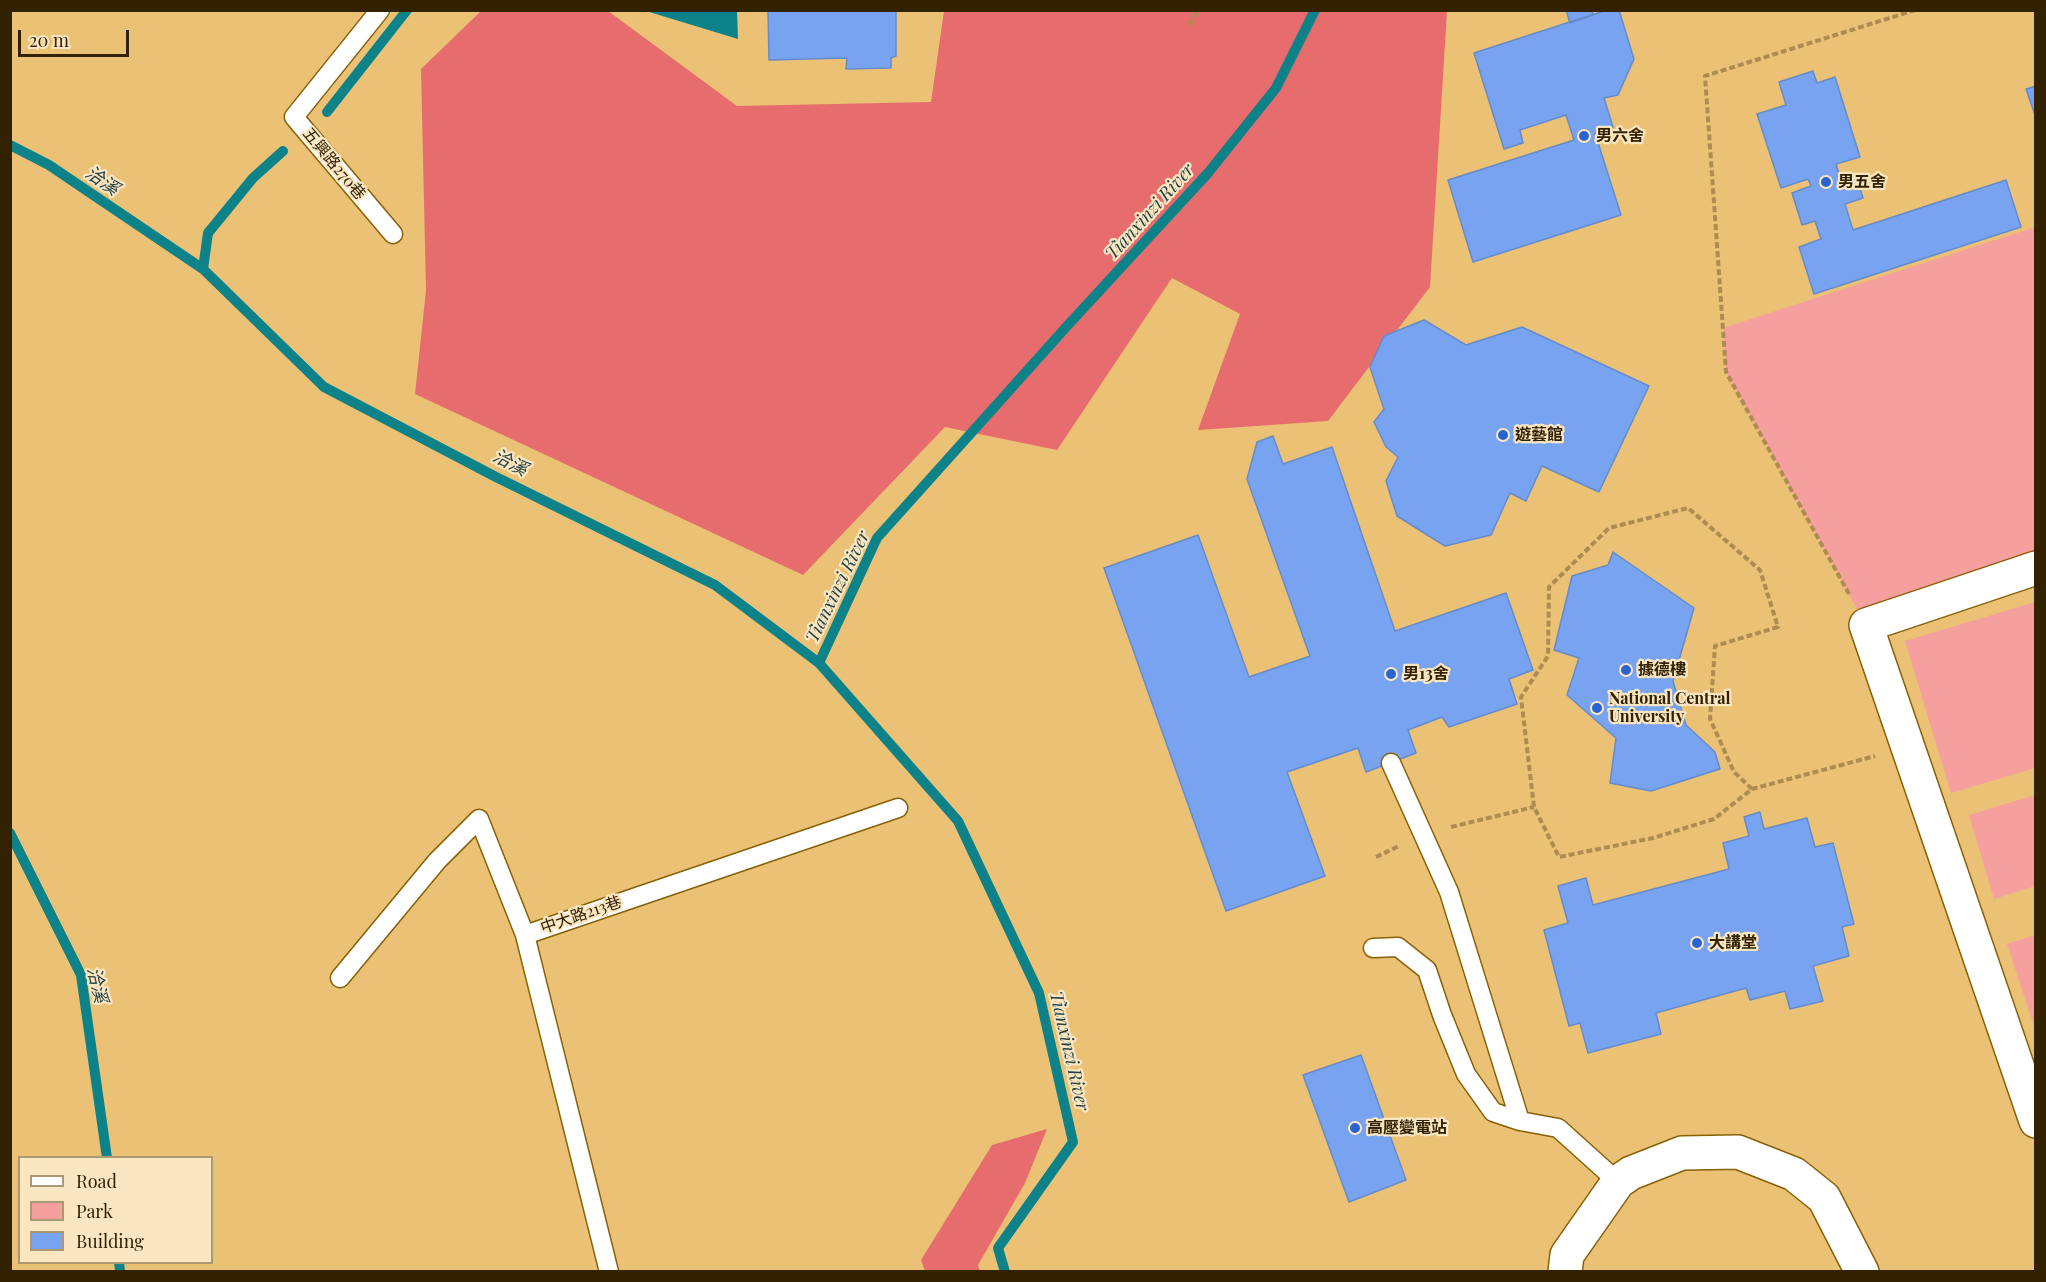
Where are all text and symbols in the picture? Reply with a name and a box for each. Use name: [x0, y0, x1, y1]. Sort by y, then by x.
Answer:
scale bar: [21, 18, 132, 56]
text: 20 m: [29, 28, 69, 52]
street label: 五興路270巷: [298, 124, 370, 204]
place label: 男六舍: [1596, 126, 1644, 146]
marker: 男六舍: [1577, 129, 1591, 143]
water label: Tianxinzi River: [1101, 159, 1199, 265]
water label: 洽溪: [81, 162, 123, 200]
place label: 男五舍: [1838, 172, 1886, 192]
marker: 男五舍: [1819, 175, 1833, 189]
place label: 遊藝館: [1515, 425, 1563, 445]
marker: 遊藝館: [1496, 428, 1510, 442]
water label: 洽溪: [489, 445, 531, 481]
water label: Tianxinzi River: [802, 527, 874, 647]
place label: 據德樓: [1638, 660, 1686, 680]
marker: 據德樓: [1619, 663, 1633, 677]
place label: 男13舍: [1403, 664, 1449, 684]
marker: 男13舍: [1384, 667, 1398, 681]
place label: National Central University: [1609, 689, 1730, 727]
marker: National Central University: [1590, 701, 1604, 715]
street label: 中大路213巷: [538, 892, 624, 938]
place label: 大講堂: [1709, 933, 1757, 953]
marker: 大講堂: [1690, 936, 1704, 950]
water label: 洽溪: [82, 965, 112, 1005]
water label: Tianxinzi River: [1045, 989, 1093, 1113]
place label: 高壓變電站: [1367, 1118, 1447, 1138]
marker: 高壓變電站: [1348, 1121, 1362, 1135]
legend: [18, 1156, 213, 1264]
text: Road: [76, 1169, 117, 1193]
text: Park: [76, 1199, 113, 1223]
text: Building: [76, 1229, 144, 1253]

